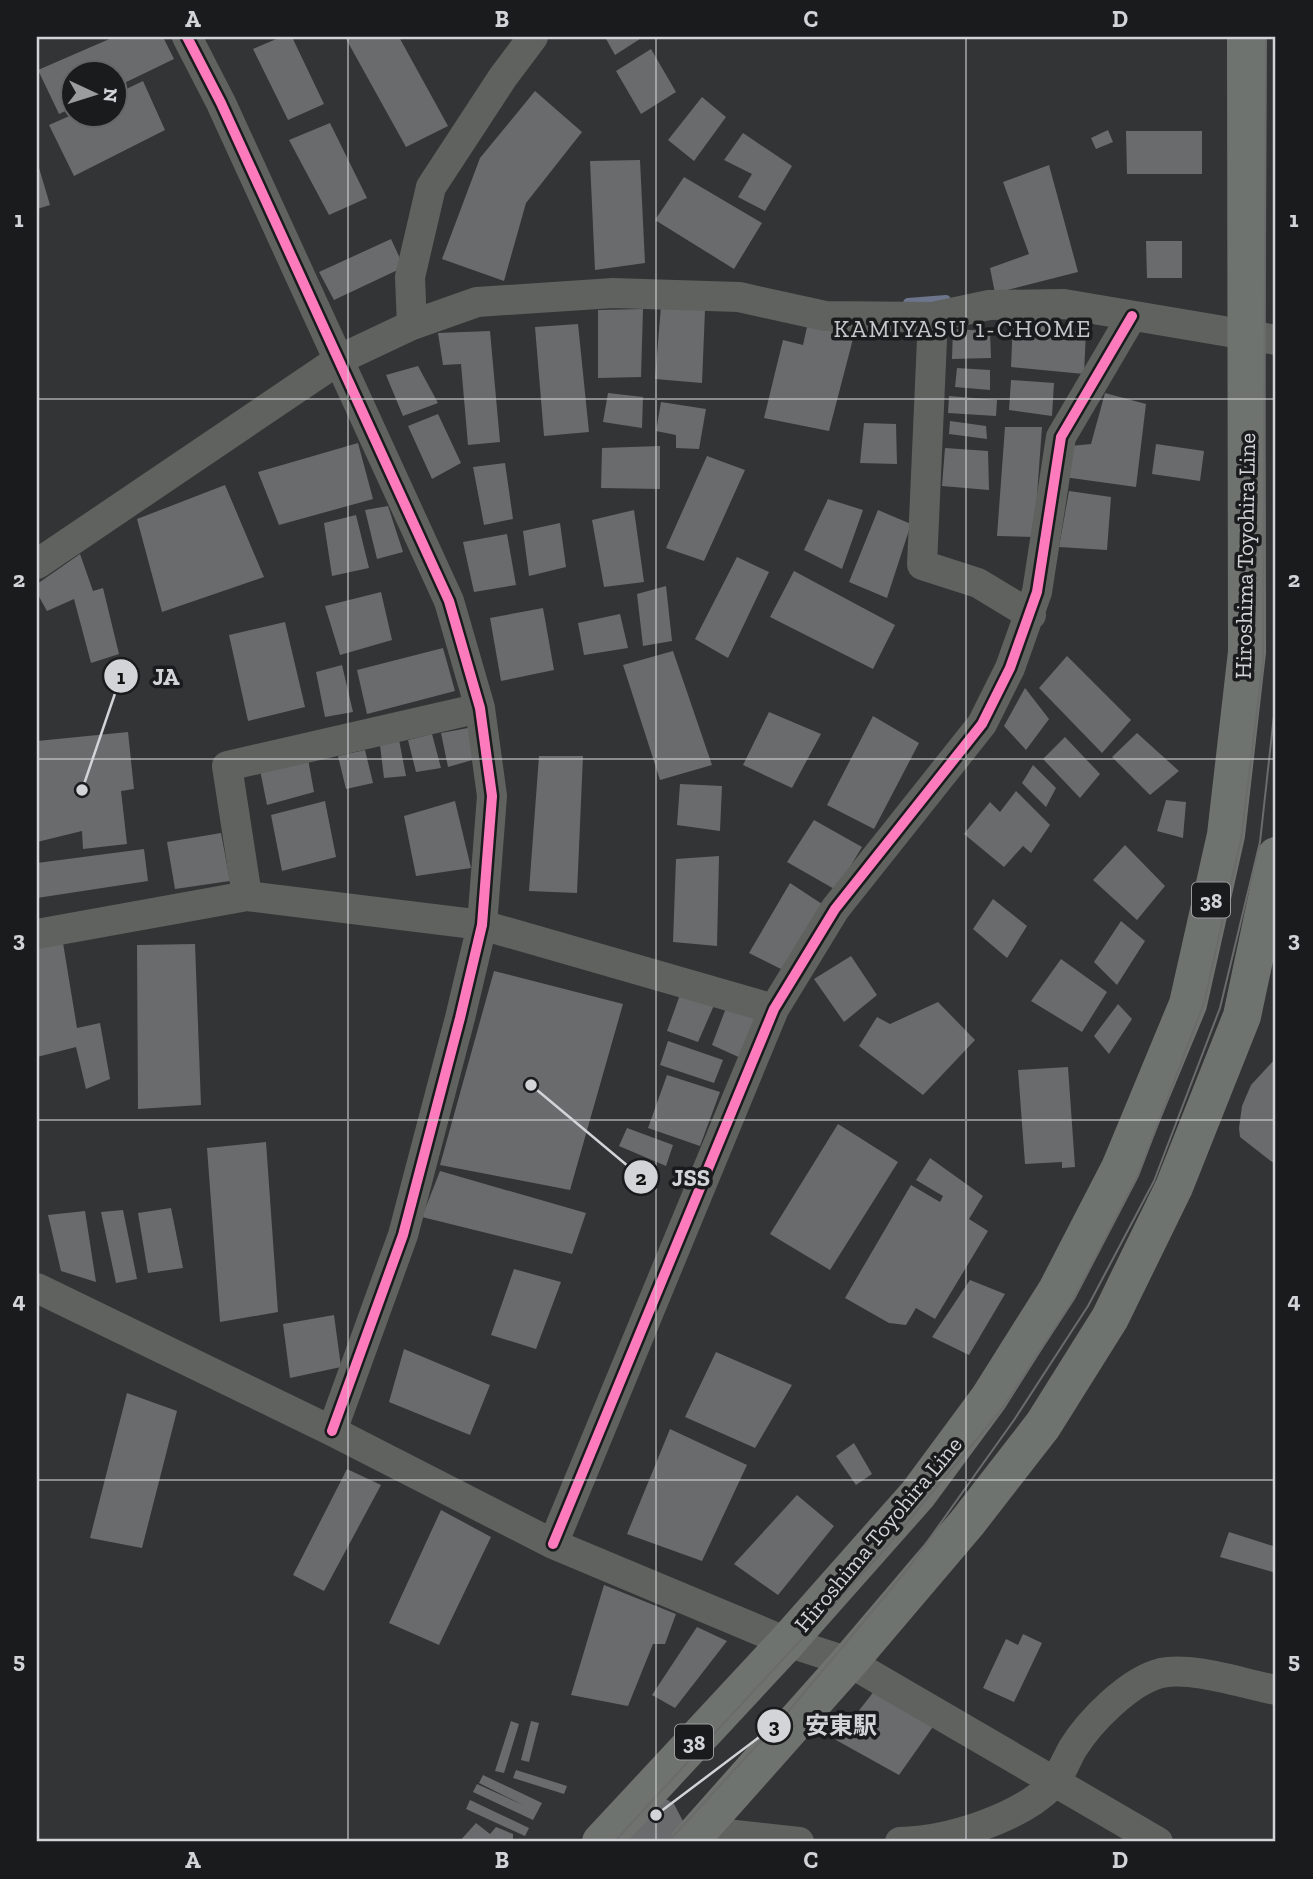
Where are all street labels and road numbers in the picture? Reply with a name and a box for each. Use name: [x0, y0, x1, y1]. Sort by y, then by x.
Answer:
street label: Hiroshima Toyohira Line: [1229, 433, 1261, 679]
road number: 38: [1192, 883, 1230, 918]
street label: Hiroshima Toyohira Line: [788, 1431, 968, 1637]
road number: 38: [675, 1724, 713, 1760]

